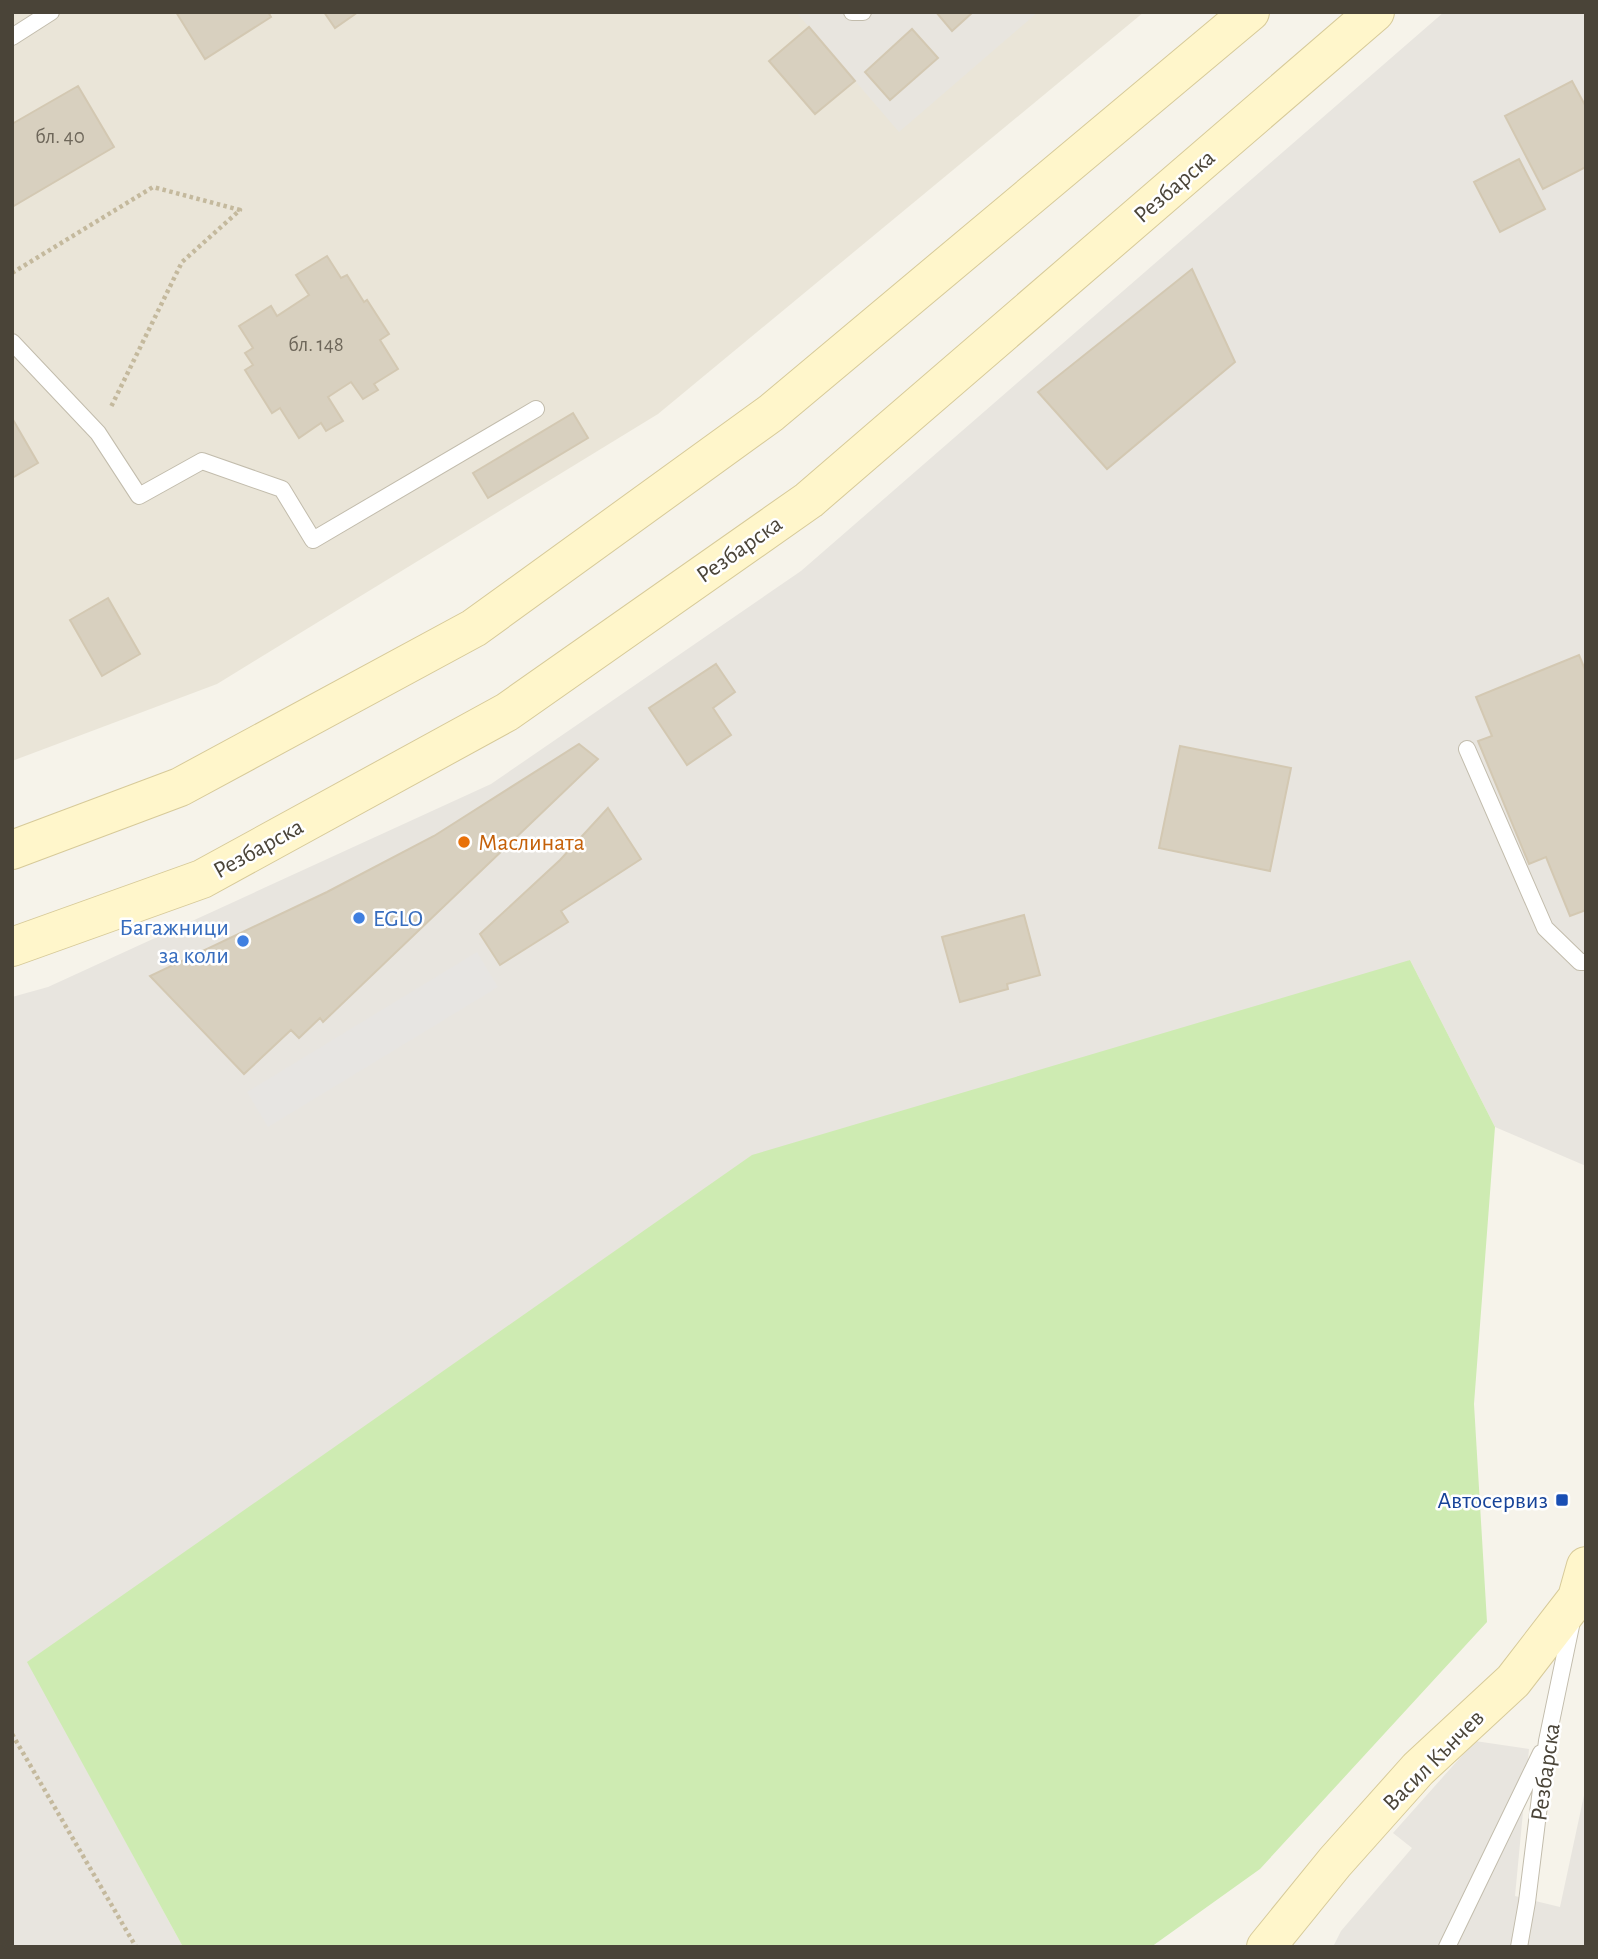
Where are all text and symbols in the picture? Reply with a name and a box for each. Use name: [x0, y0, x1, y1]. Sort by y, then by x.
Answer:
house number: бл. 40: [35, 126, 85, 147]
street label: Резбарска: [1130, 145, 1220, 228]
house number: бл. 148: [288, 334, 344, 355]
street label: Резбарска: [692, 512, 787, 588]
street label: Резбарска: [210, 814, 307, 883]
place label: Маслината: [478, 831, 585, 855]
marker: Маслината: [456, 834, 472, 850]
place label: EGLO: [373, 907, 423, 931]
marker: EGLO: [351, 910, 367, 926]
place label: Багажници за коли: [119, 916, 229, 968]
marker: Багажници за коли: [235, 933, 251, 949]
place label: Автосервиз: [1437, 1489, 1548, 1513]
marker: Автосервиз: [1554, 1492, 1570, 1508]
street label: Васил Кънчев: [1379, 1706, 1489, 1816]
street label: Резбарска: [1527, 1722, 1565, 1823]

